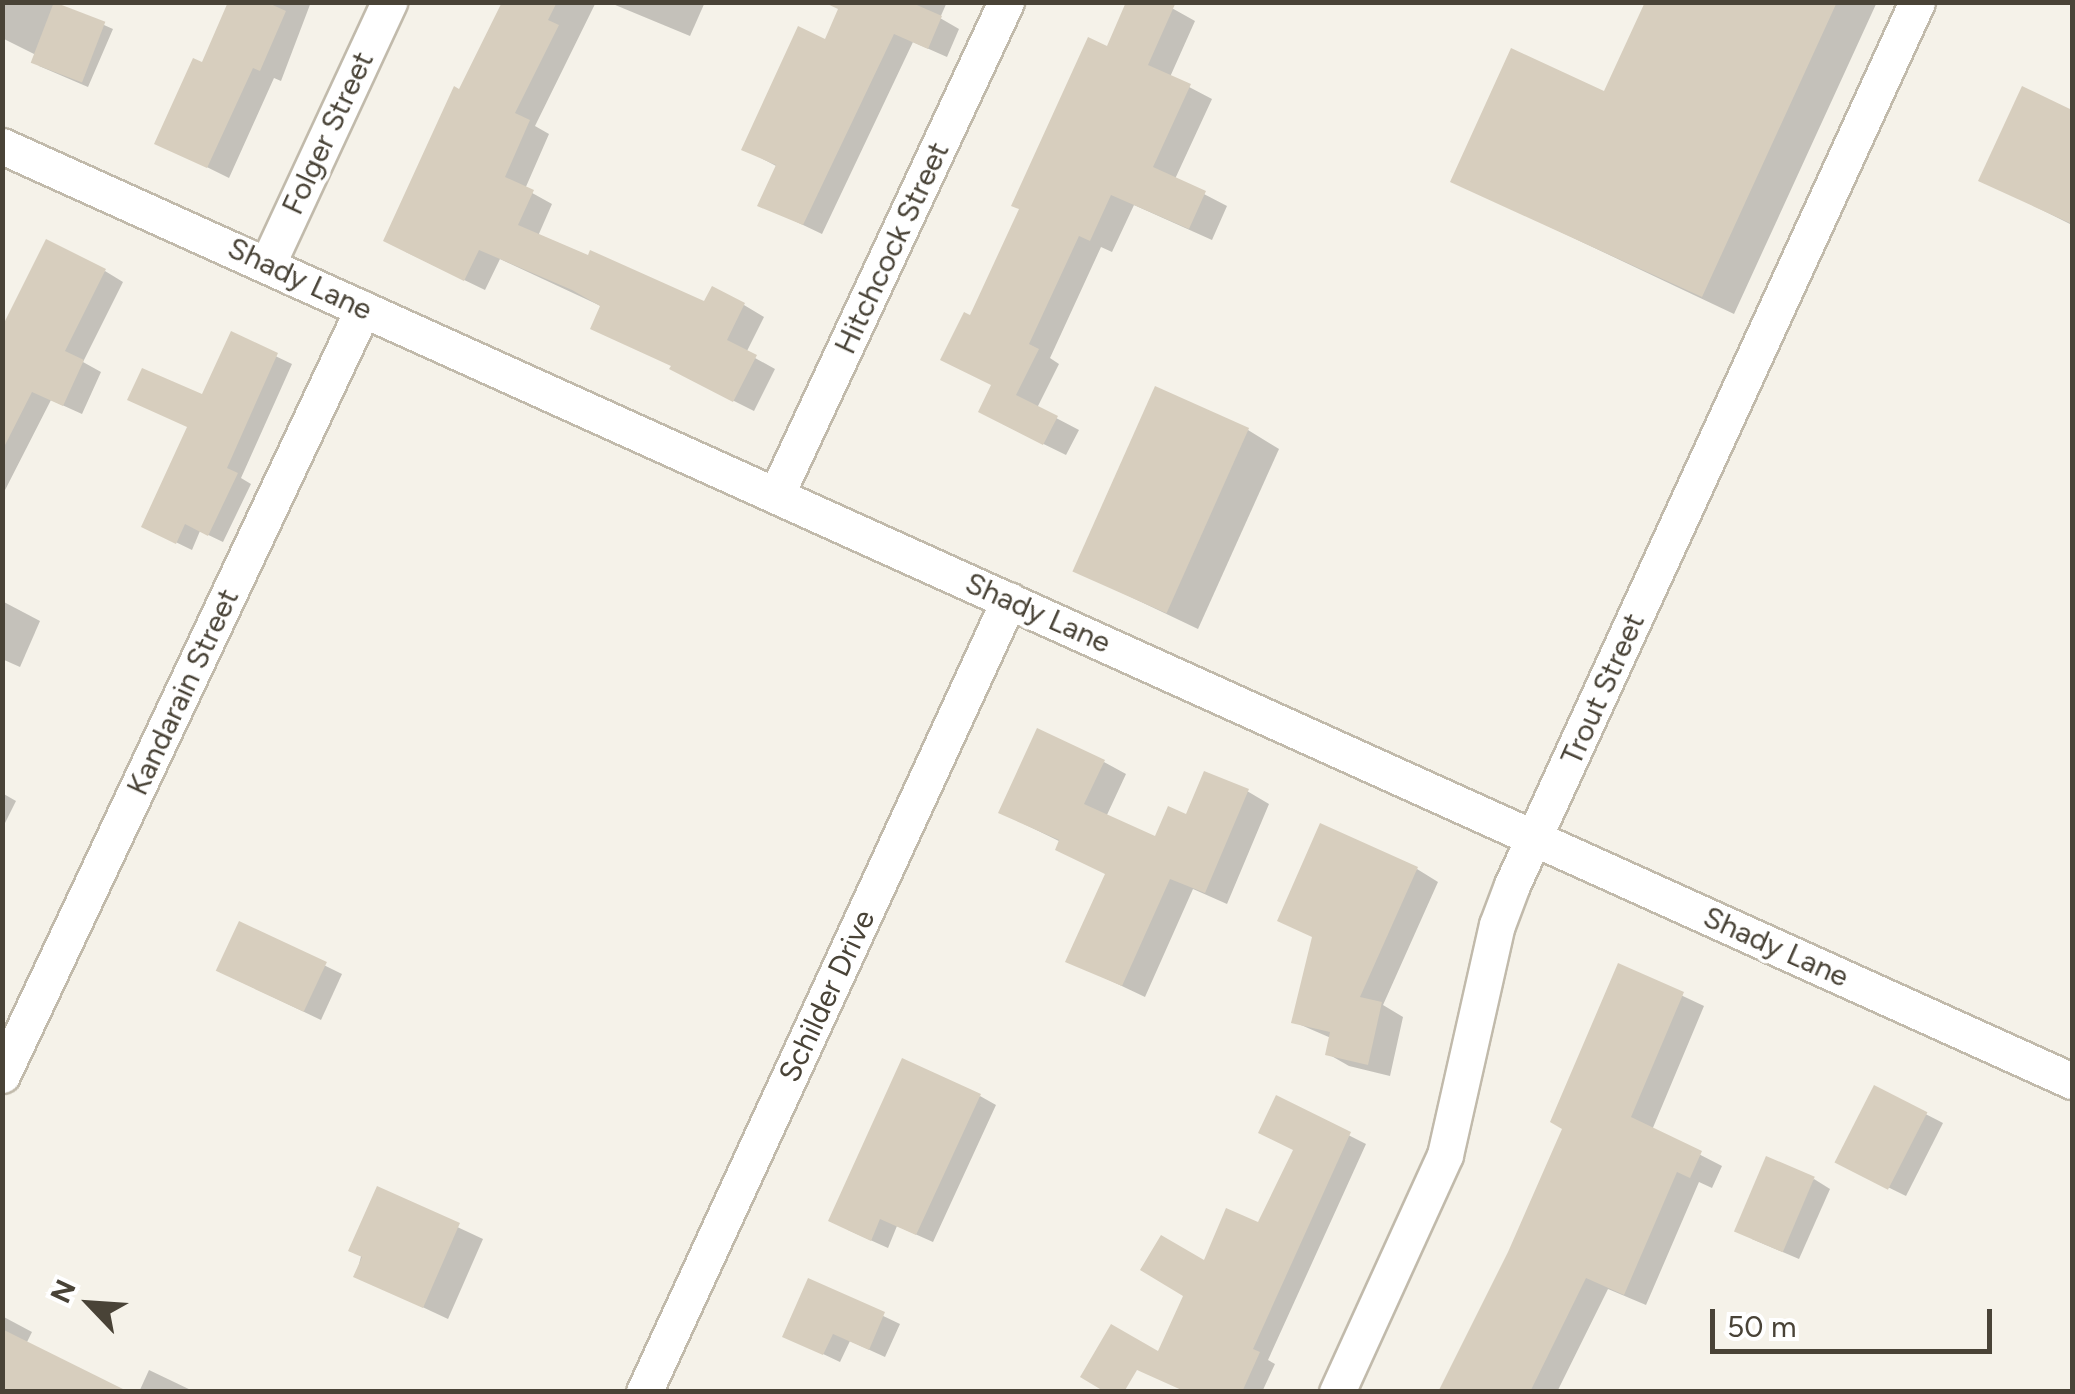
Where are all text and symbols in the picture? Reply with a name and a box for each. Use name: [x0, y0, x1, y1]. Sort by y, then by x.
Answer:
street label: Folger Street: [275, 46, 381, 220]
street label: Hitchcock Street: [827, 136, 957, 360]
street label: Shady Lane: [222, 230, 378, 328]
street label: Shady Lane: [960, 565, 1116, 661]
street label: Kandarain Street: [119, 583, 247, 801]
street label: Trout Street: [1554, 608, 1652, 770]
street label: Shady Lane: [1698, 899, 1854, 995]
street label: Schilder Drive: [771, 904, 883, 1088]
north arrow: [40, 1254, 140, 1354]
text: N: [43, 1274, 83, 1308]
scale bar: [1715, 1289, 1998, 1351]
text: 50 m: [1727, 1308, 1796, 1345]

